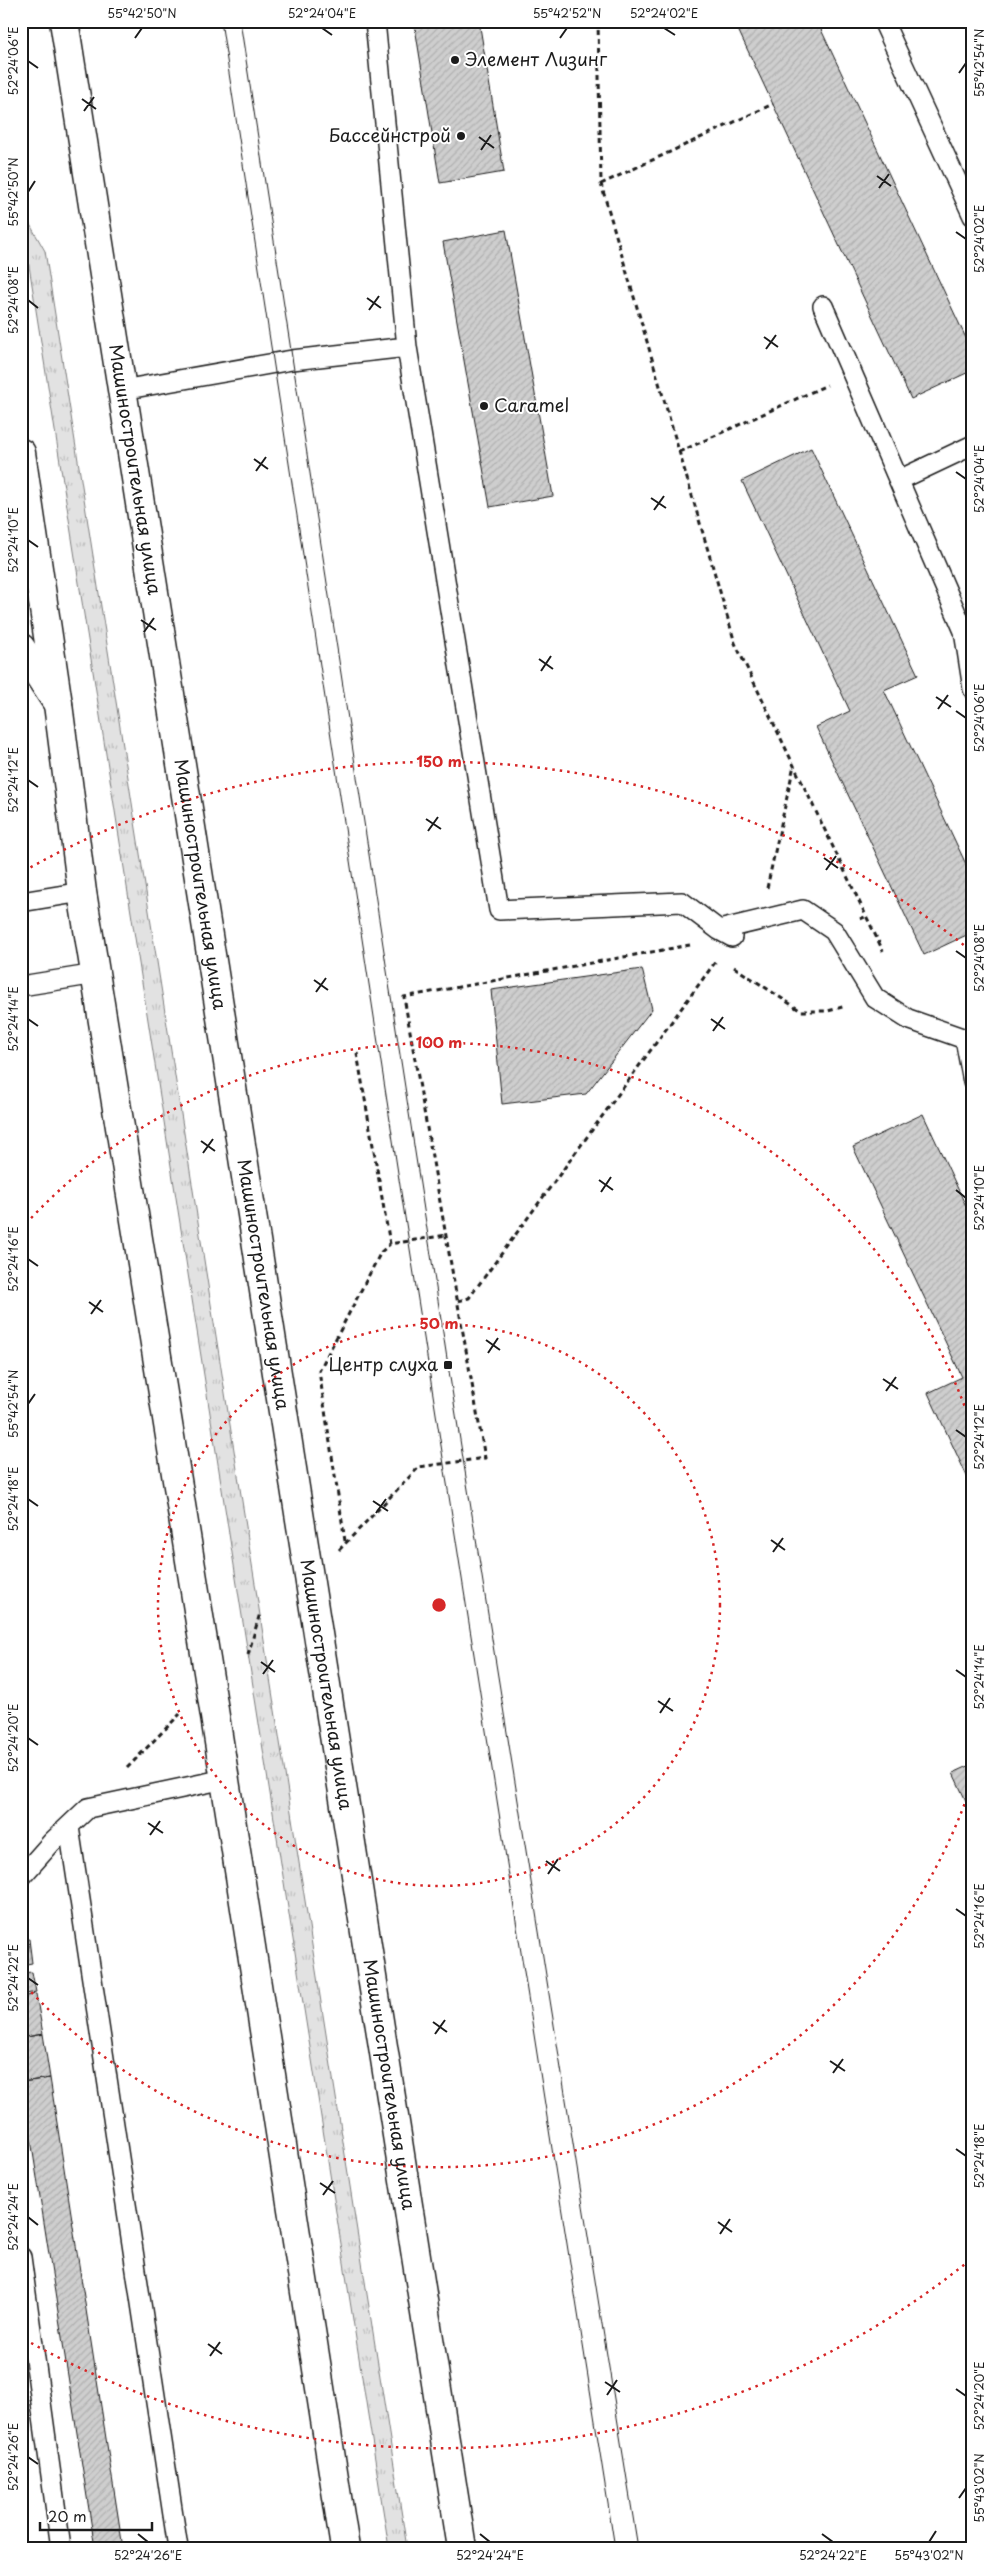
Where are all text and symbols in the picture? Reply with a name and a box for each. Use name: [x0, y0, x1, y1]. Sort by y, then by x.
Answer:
text: 55°42'50"N: [107, 4, 177, 22]
text: 52°24'04"E: [288, 4, 356, 22]
text: 55°42'52"N: [533, 4, 601, 22]
text: 52°24'02"E: [630, 4, 698, 22]
text: 52°24'06"E: [4, 27, 22, 95]
text: 55°42'54"N: [970, 29, 988, 97]
place label: Элемент Лизинг: [465, 45, 608, 72]
marker: Элемент Лизинг: [449, 54, 461, 66]
place label: Бассейнстрой: [328, 121, 451, 148]
marker: Бассейнстрой: [455, 130, 467, 142]
text: 55°42'50"N: [4, 157, 22, 227]
text: 52°24'02"E: [970, 205, 988, 273]
text: 52°24'08"E: [4, 266, 22, 334]
street label: Машиностроительная улица: [103, 342, 169, 597]
place label: Caramel: [494, 391, 569, 418]
marker: Caramel: [478, 400, 490, 412]
text: 52°24'04"E: [970, 445, 988, 513]
text: 52°24'10"E: [4, 507, 22, 573]
text: 52°24'06"E: [970, 684, 988, 752]
text: 52°24'12"E: [4, 747, 22, 813]
text: 150 m: [416, 749, 462, 772]
street label: Машиностроительная улица: [168, 757, 235, 1012]
text: 52°24'08"E: [970, 924, 988, 992]
text: 52°24'14"E: [4, 986, 22, 1052]
text: 100 m: [416, 1030, 462, 1053]
street label: Машиностроительная улица: [231, 1157, 298, 1412]
text: 52°24'10"E: [970, 1165, 988, 1231]
text: 52°24'16"E: [4, 1226, 22, 1292]
text: 50 m: [420, 1311, 458, 1334]
place label: Центр слуха: [329, 1350, 438, 1377]
marker: Центр слуха: [442, 1359, 454, 1371]
text: 55°42'54"N: [4, 1370, 22, 1438]
text: 52°24'12"E: [970, 1404, 988, 1470]
text: 52°24'18"E: [4, 1466, 22, 1532]
street label: Машиностроительная улица: [294, 1557, 361, 1812]
centre of rings: [430, 1596, 448, 1614]
text: 52°24'14"E: [970, 1644, 988, 1710]
text: 52°24'20"E: [4, 1703, 22, 1773]
text: 52°24'16"E: [970, 1883, 988, 1949]
text: 52°24'22"E: [4, 1944, 22, 2012]
street label: Машиностроительная улица: [357, 1957, 424, 2212]
text: 52°24'18"E: [970, 2123, 988, 2189]
text: 52°24'24"E: [4, 2183, 22, 2251]
text: 52°24'20"E: [970, 2361, 988, 2431]
text: 52°24'26"E: [4, 2423, 22, 2491]
text: 55°43'02"N: [970, 2453, 988, 2523]
scale bar: [40, 2499, 152, 2531]
text: 20 m: [48, 2504, 87, 2527]
text: 52°24'26"E: [114, 2546, 182, 2564]
text: 52°24'24"E: [456, 2546, 524, 2564]
text: 52°24'22"E: [799, 2546, 867, 2564]
text: 55°43'02"N: [894, 2546, 964, 2564]

